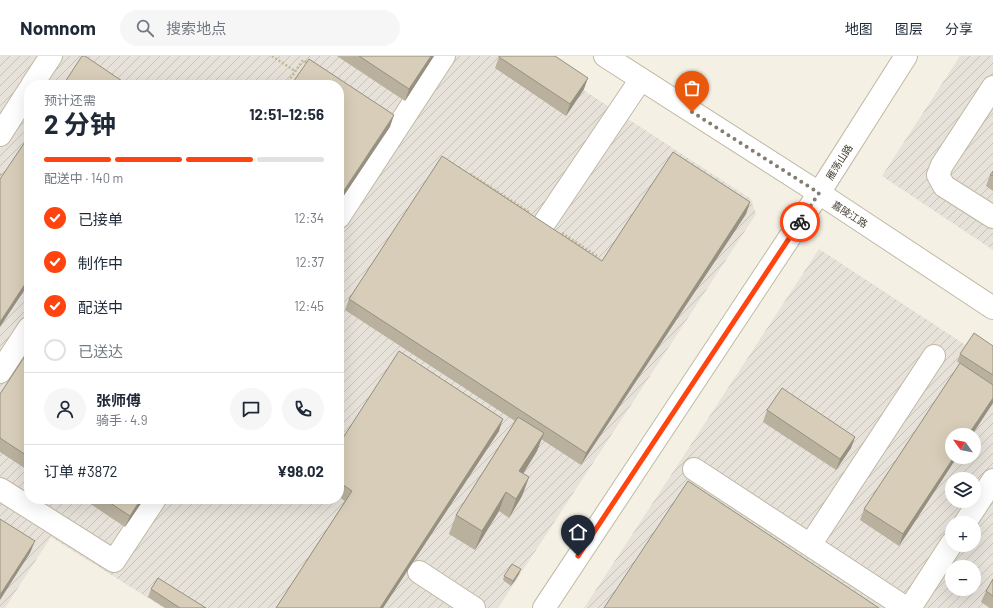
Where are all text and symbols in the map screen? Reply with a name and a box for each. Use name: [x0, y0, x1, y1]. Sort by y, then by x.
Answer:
search box: [120, 10, 400, 46]
text: Nomnom: [20, 16, 96, 39]
icon: search: [134, 17, 156, 39]
text: 搜索地点: [166, 19, 226, 37]
text: 地图: [845, 20, 873, 37]
text: 图层: [895, 20, 923, 37]
text: 分享: [945, 20, 973, 37]
pin: [675, 71, 709, 112]
icon: bag: [681, 77, 703, 99]
text: 预计还需: [44, 92, 96, 108]
text: 12:51–12:56: [249, 105, 324, 123]
text: 2 分钟: [44, 108, 116, 139]
street label: 雁荡山路: [823, 142, 855, 182]
text: 配送中 · 140 m: [44, 170, 123, 186]
street label: 嘉陵江路: [830, 198, 870, 230]
courier: [780, 202, 820, 242]
icon: check: [44, 207, 66, 229]
text: 已接单: [78, 210, 123, 228]
text: 12:34: [294, 210, 324, 226]
icon: bike: [789, 211, 811, 233]
icon: check: [44, 251, 66, 273]
text: 制作中: [78, 254, 123, 272]
text: 12:37: [295, 254, 324, 270]
icon: check: [44, 295, 66, 317]
text: 配送中: [78, 298, 123, 316]
text: 12:45: [294, 298, 324, 314]
text: 已送达: [78, 342, 123, 360]
button: person: [44, 388, 86, 430]
button: chat: [230, 388, 272, 430]
button: phone: [282, 388, 324, 430]
text: 张师傅: [96, 391, 141, 409]
text: 骑手 · 4.9: [96, 412, 147, 428]
north arrow: [945, 428, 981, 464]
map controls: [945, 428, 981, 596]
text: 订单 #3872: [44, 462, 118, 480]
text: ¥98.02: [277, 462, 324, 480]
button: layers: [945, 472, 981, 508]
pin: [561, 515, 595, 556]
button: +: [945, 516, 981, 552]
icon: home: [567, 521, 589, 543]
button: −: [945, 560, 981, 596]

